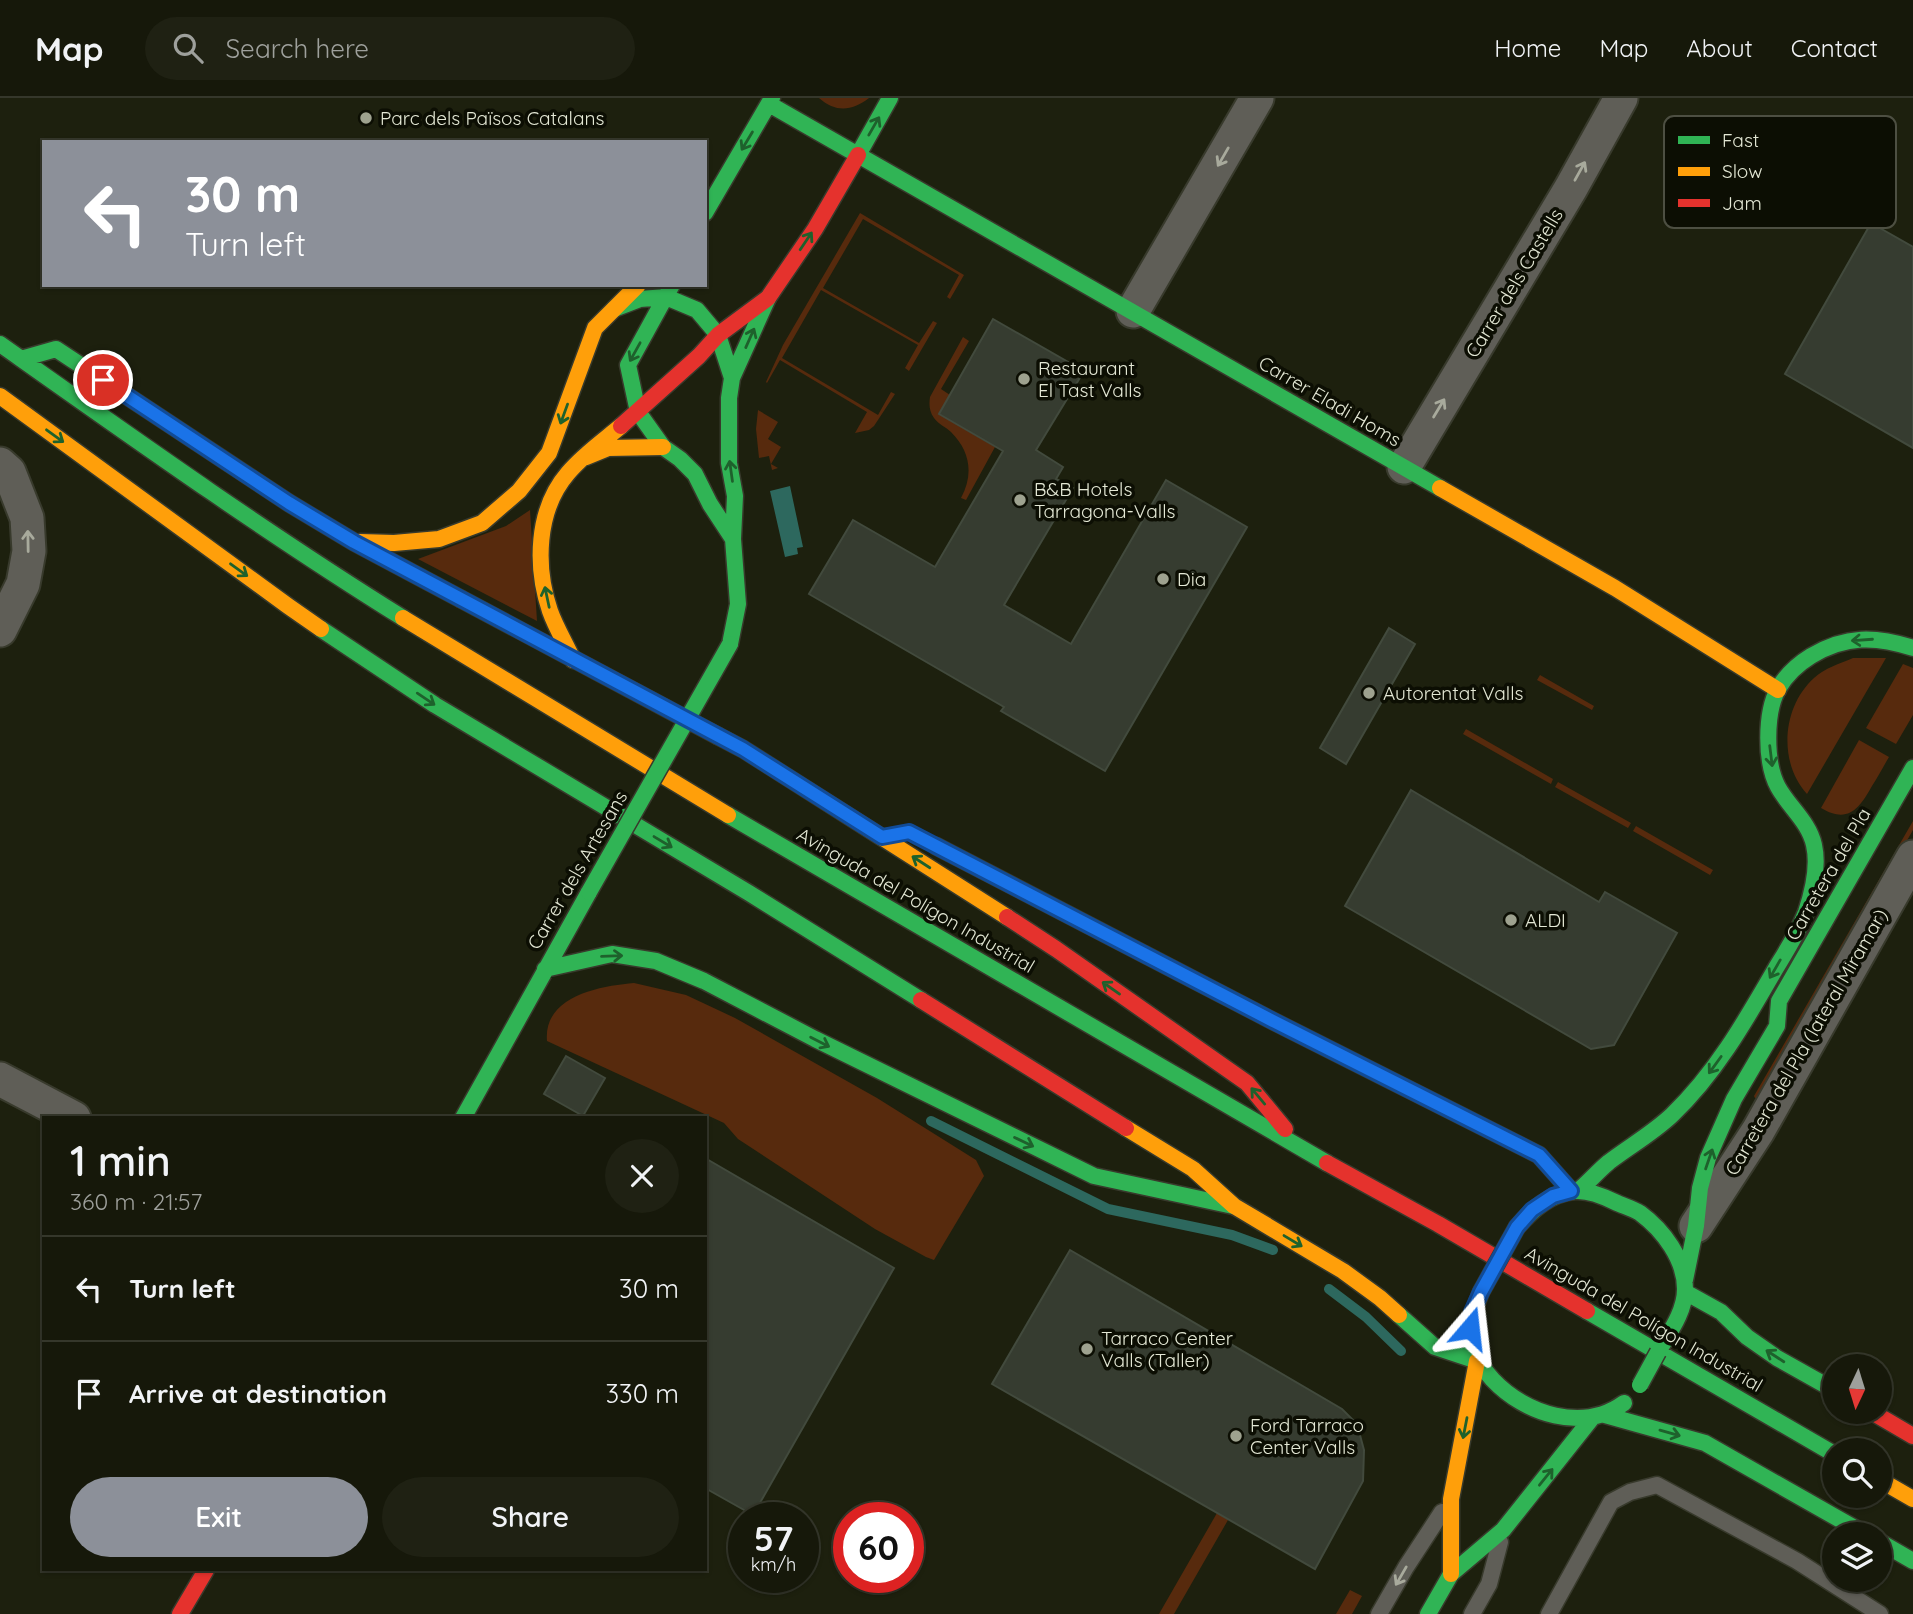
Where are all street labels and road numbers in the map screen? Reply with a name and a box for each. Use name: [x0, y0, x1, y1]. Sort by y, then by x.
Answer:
street label: Carrer dels Castells: [1460, 204, 1568, 362]
street label: Carrer Eladi Homs: [1255, 351, 1405, 451]
street label: Carrer dels Artesans: [522, 786, 632, 954]
street label: Carretera del Pla: [1780, 804, 1876, 944]
street label: Avinguda del Polígon Industrial: [793, 822, 1039, 978]
street label: Carretera del Pla (lateral Miramar): [1720, 904, 1892, 1180]
street label: Avinguda del Polígon Industrial: [1521, 1241, 1767, 1397]

